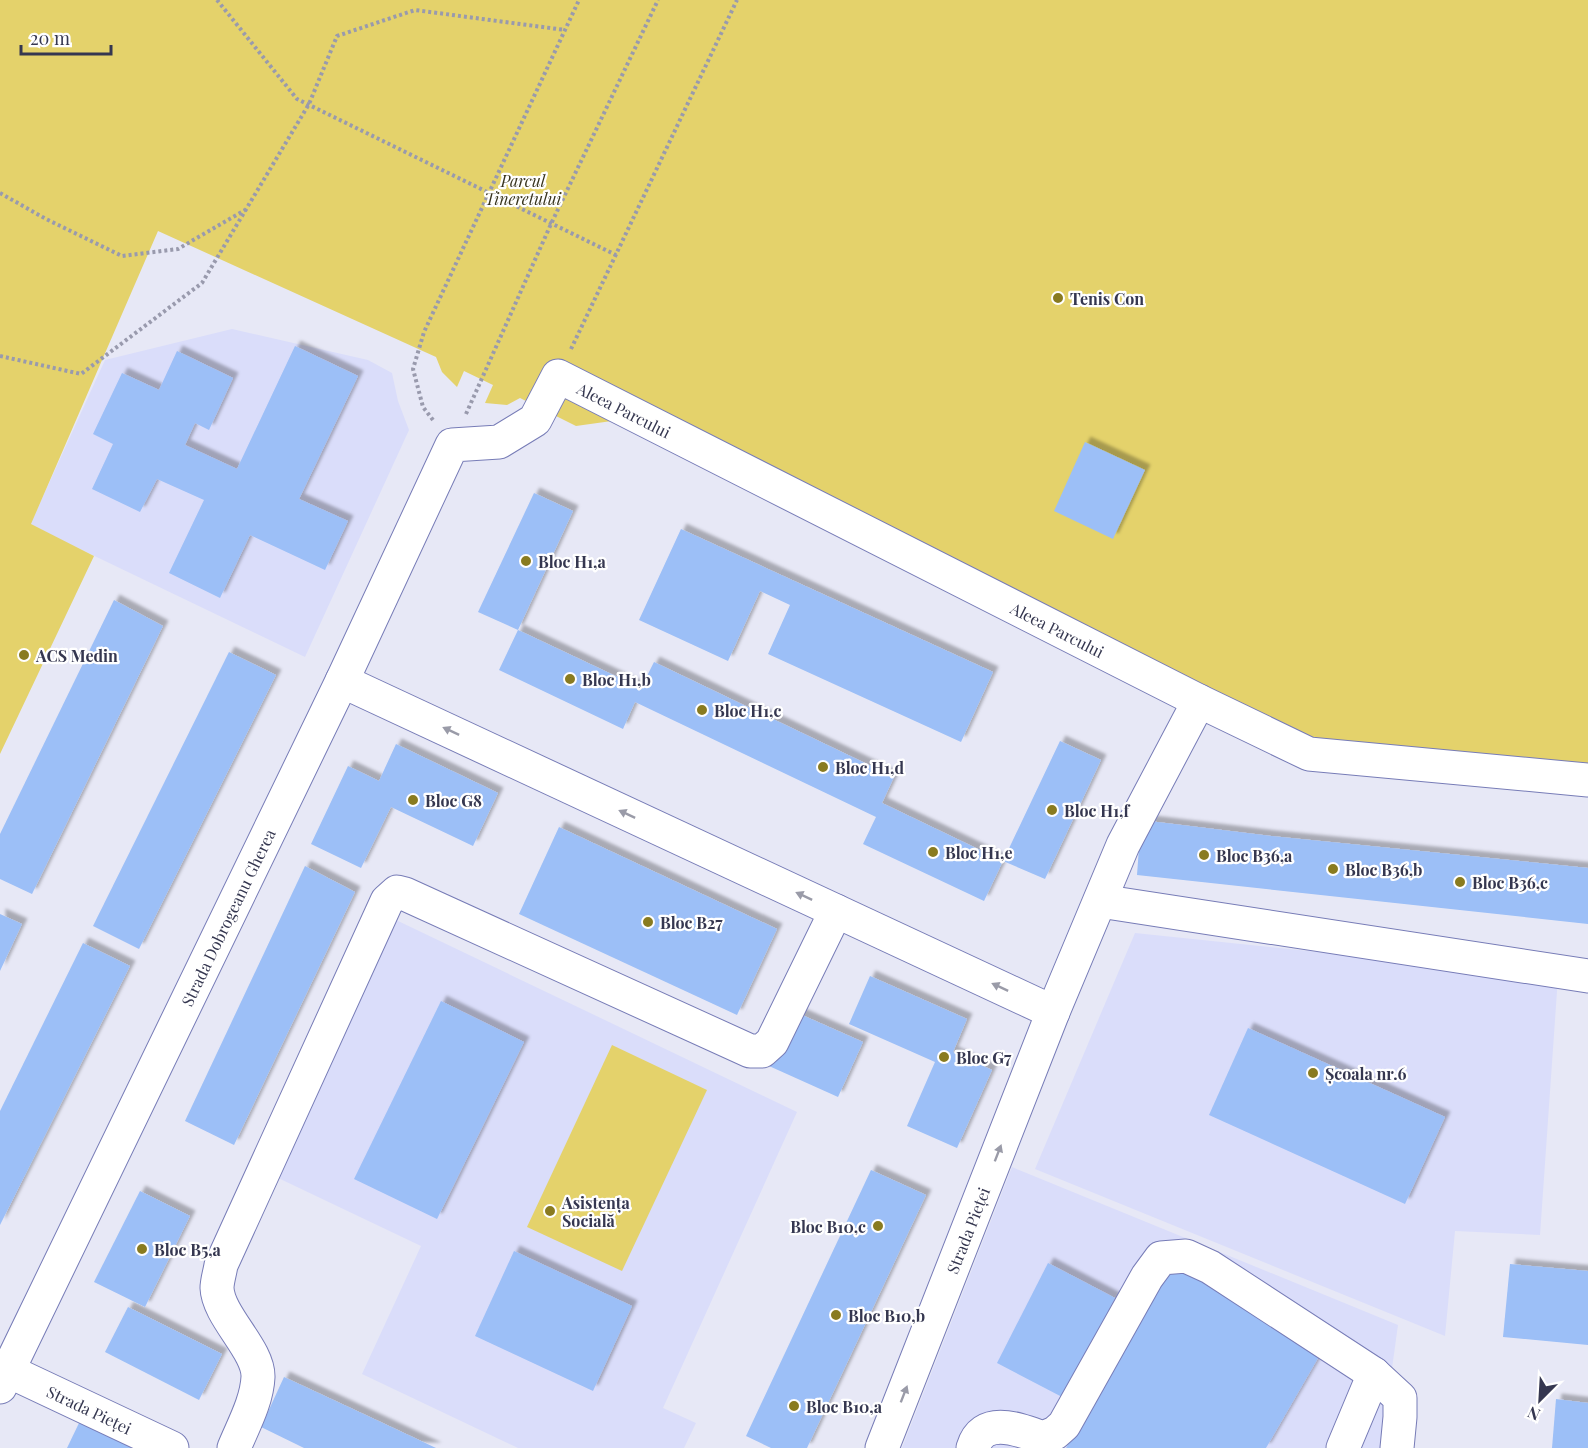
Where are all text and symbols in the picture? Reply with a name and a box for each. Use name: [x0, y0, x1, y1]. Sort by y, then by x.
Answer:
scale bar: [21, 18, 111, 56]
text: 20 m: [30, 26, 70, 50]
park label: Parcul Tineretului: [485, 170, 563, 209]
place label: Tenis Con: [1070, 288, 1144, 309]
marker: Tenis Con: [1051, 291, 1065, 305]
street label: Aleea Parcului: [573, 377, 675, 442]
place label: Bloc H1,a: [538, 551, 606, 572]
marker: Bloc H1,a: [519, 554, 533, 568]
street label: Aleea Parcului: [1006, 596, 1108, 662]
place label: ACS Medin: [35, 645, 118, 666]
marker: ACS Medin: [17, 648, 31, 662]
place label: Bloc H1,b: [582, 669, 651, 690]
marker: Bloc H1,b: [563, 672, 577, 686]
place label: Bloc H1,c: [714, 700, 781, 721]
marker: Bloc H1,c: [695, 703, 709, 717]
one-way arrow: [442, 727, 459, 736]
place label: Bloc H1,d: [835, 757, 904, 778]
marker: Bloc H1,d: [816, 760, 830, 774]
place label: Bloc G8: [425, 790, 482, 811]
marker: Bloc G8: [406, 793, 420, 807]
place label: Bloc H1,f: [1064, 800, 1130, 821]
marker: Bloc H1,f: [1045, 803, 1059, 817]
one-way arrow: [619, 809, 636, 818]
street label: Strada Dobrogeanu Gherea: [176, 825, 279, 1009]
place label: Bloc H1,e: [945, 842, 1013, 863]
marker: Bloc H1,e: [926, 845, 940, 859]
place label: Bloc B36,a: [1216, 845, 1293, 866]
marker: Bloc B36,a: [1197, 848, 1211, 862]
place label: Bloc B36,b: [1345, 859, 1422, 880]
marker: Bloc B36,b: [1326, 862, 1340, 876]
place label: Bloc B36,c: [1472, 872, 1548, 893]
marker: Bloc B36,c: [1453, 875, 1467, 889]
one-way arrow: [796, 892, 813, 901]
place label: Bloc B27: [660, 912, 723, 933]
marker: Bloc B27: [641, 915, 655, 929]
one-way arrow: [991, 983, 1008, 992]
place label: Bloc G7: [956, 1047, 1012, 1068]
marker: Bloc G7: [937, 1050, 951, 1064]
place label: Școala nr.6: [1325, 1063, 1407, 1085]
marker: Școala nr.6: [1306, 1066, 1320, 1080]
one-way arrow: [993, 1144, 1003, 1162]
street label: Strada Pieței: [941, 1184, 994, 1276]
place label: Asistența Socială: [561, 1192, 630, 1231]
marker: Asistența Socială: [543, 1204, 557, 1218]
place label: Bloc B10,c: [790, 1216, 866, 1237]
marker: Bloc B10,c: [871, 1219, 885, 1233]
place label: Bloc B5,a: [154, 1239, 222, 1260]
marker: Bloc B5,a: [135, 1242, 149, 1256]
place label: Bloc B10,b: [848, 1305, 925, 1326]
marker: Bloc B10,b: [829, 1308, 843, 1322]
north arrow: [1510, 1370, 1570, 1430]
street label: Strada Pieței: [44, 1380, 136, 1438]
one-way arrow: [899, 1384, 909, 1402]
place label: Bloc B10,a: [806, 1396, 883, 1417]
marker: Bloc B10,a: [787, 1399, 801, 1413]
text: N: [1524, 1402, 1543, 1426]

